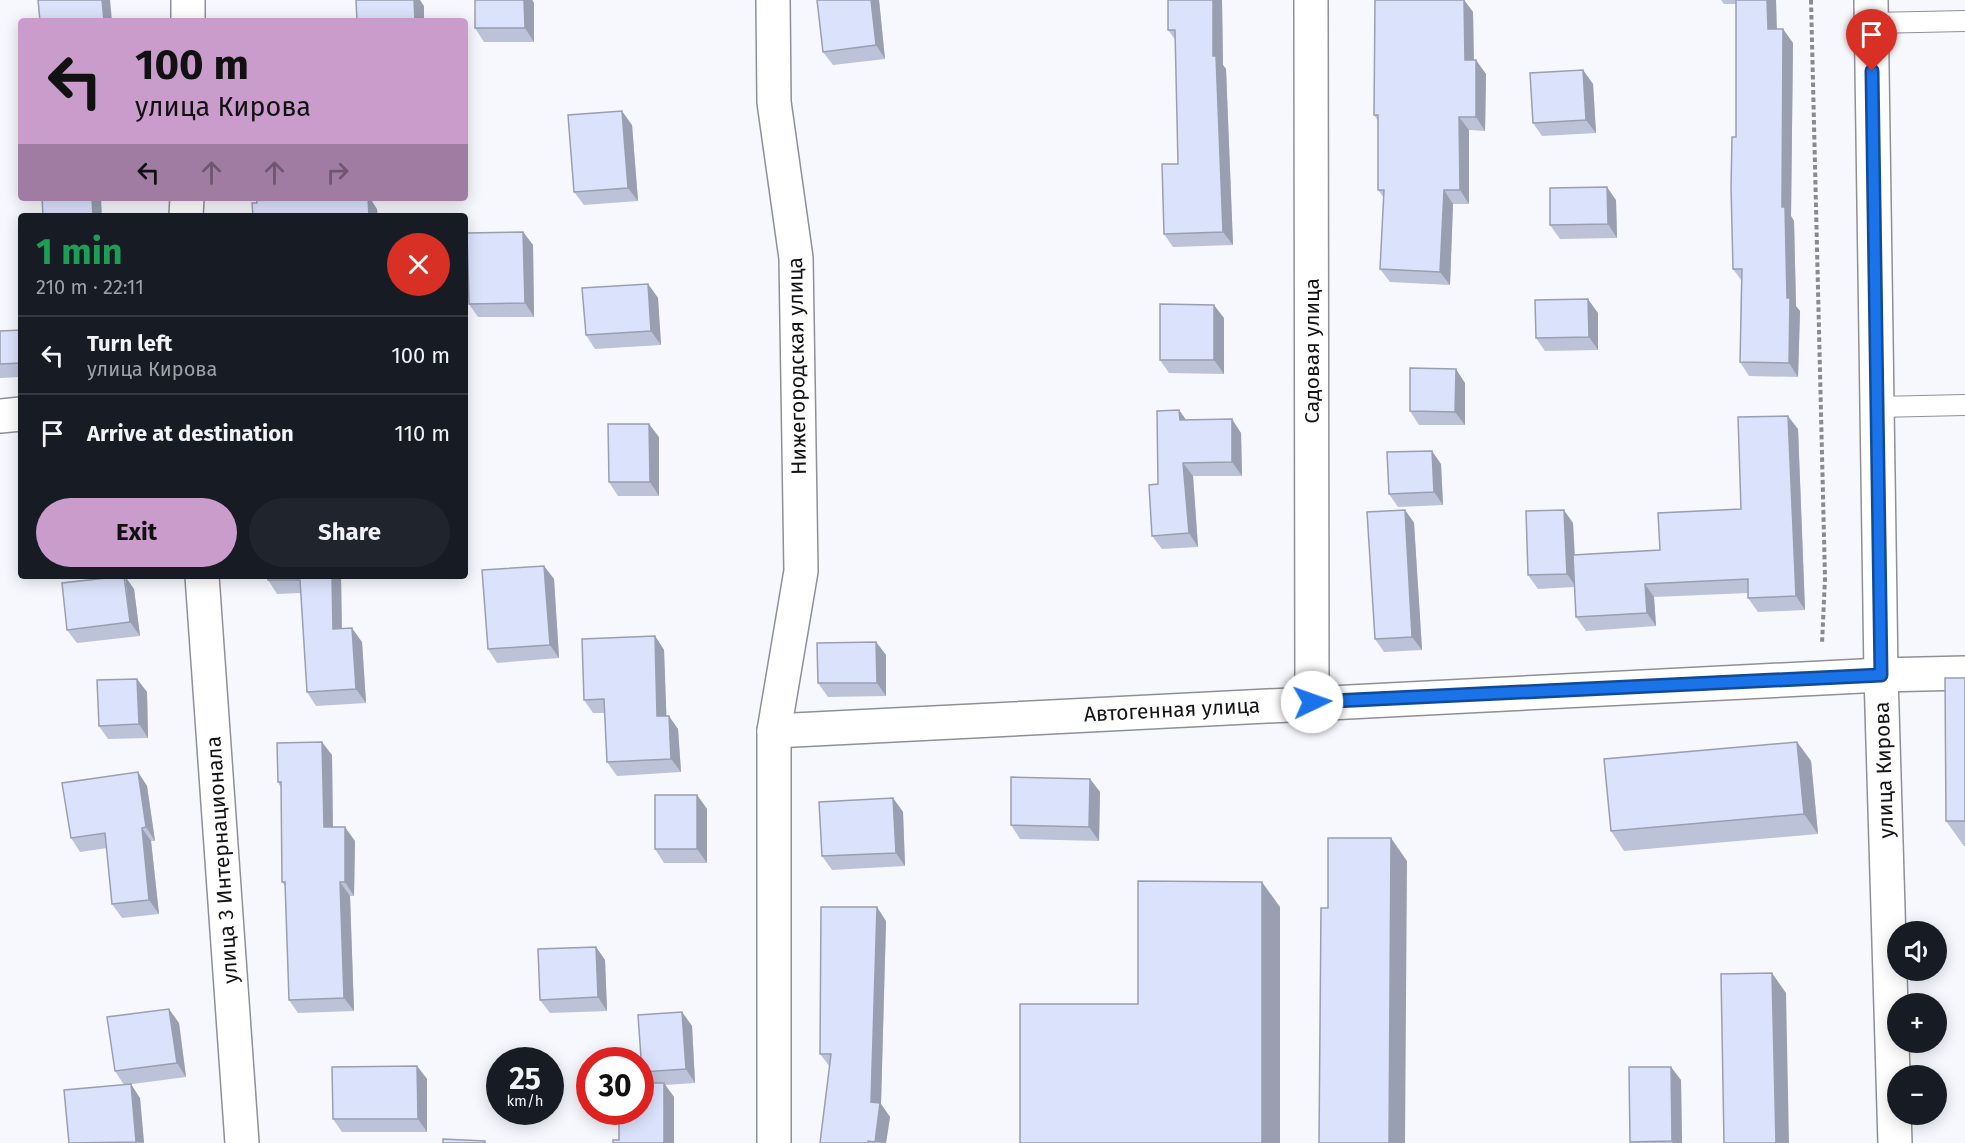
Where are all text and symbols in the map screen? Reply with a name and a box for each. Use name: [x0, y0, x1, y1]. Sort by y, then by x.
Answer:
pin: [1846, 9, 1897, 71]
icon: arrive: [1855, 18, 1888, 51]
text: 100 m: [135, 40, 249, 90]
icon: left: [36, 42, 114, 120]
text: улица Кирова: [135, 91, 311, 123]
icon: left: [132, 156, 165, 189]
icon: ahead: [195, 156, 228, 189]
icon: ahead: [258, 156, 291, 189]
icon: right: [321, 156, 354, 189]
text: 1 min: [36, 230, 123, 274]
button: close: [387, 233, 450, 296]
street label: Нижегородская улица: [782, 257, 812, 475]
text: 210 m · 22:11: [36, 275, 144, 299]
street label: Садовая улица: [1299, 278, 1325, 424]
text: Turn left: [87, 330, 172, 357]
icon: left: [36, 339, 69, 372]
text: 100 m: [391, 342, 450, 369]
text: улица Кирова: [87, 357, 217, 381]
icon: arrive: [36, 417, 69, 450]
text: Arrive at destination: [87, 420, 294, 447]
text: 110 m: [394, 420, 450, 447]
button: Exit: [36, 498, 237, 567]
button: Share: [249, 498, 450, 567]
position arrow: [1280, 670, 1344, 734]
street label: Автогенная улица: [1083, 692, 1261, 728]
street label: улица Кирова: [1869, 701, 1899, 839]
street label: улица 3 Интернационала: [200, 735, 244, 985]
map controls: [1887, 921, 1947, 1125]
button: sound: [1887, 921, 1947, 981]
button: +: [1887, 993, 1947, 1053]
speed limit sign: 30: [576, 1047, 654, 1125]
text: 25: [509, 1061, 541, 1097]
button: −: [1887, 1065, 1947, 1125]
text: km/h: [506, 1092, 544, 1110]

